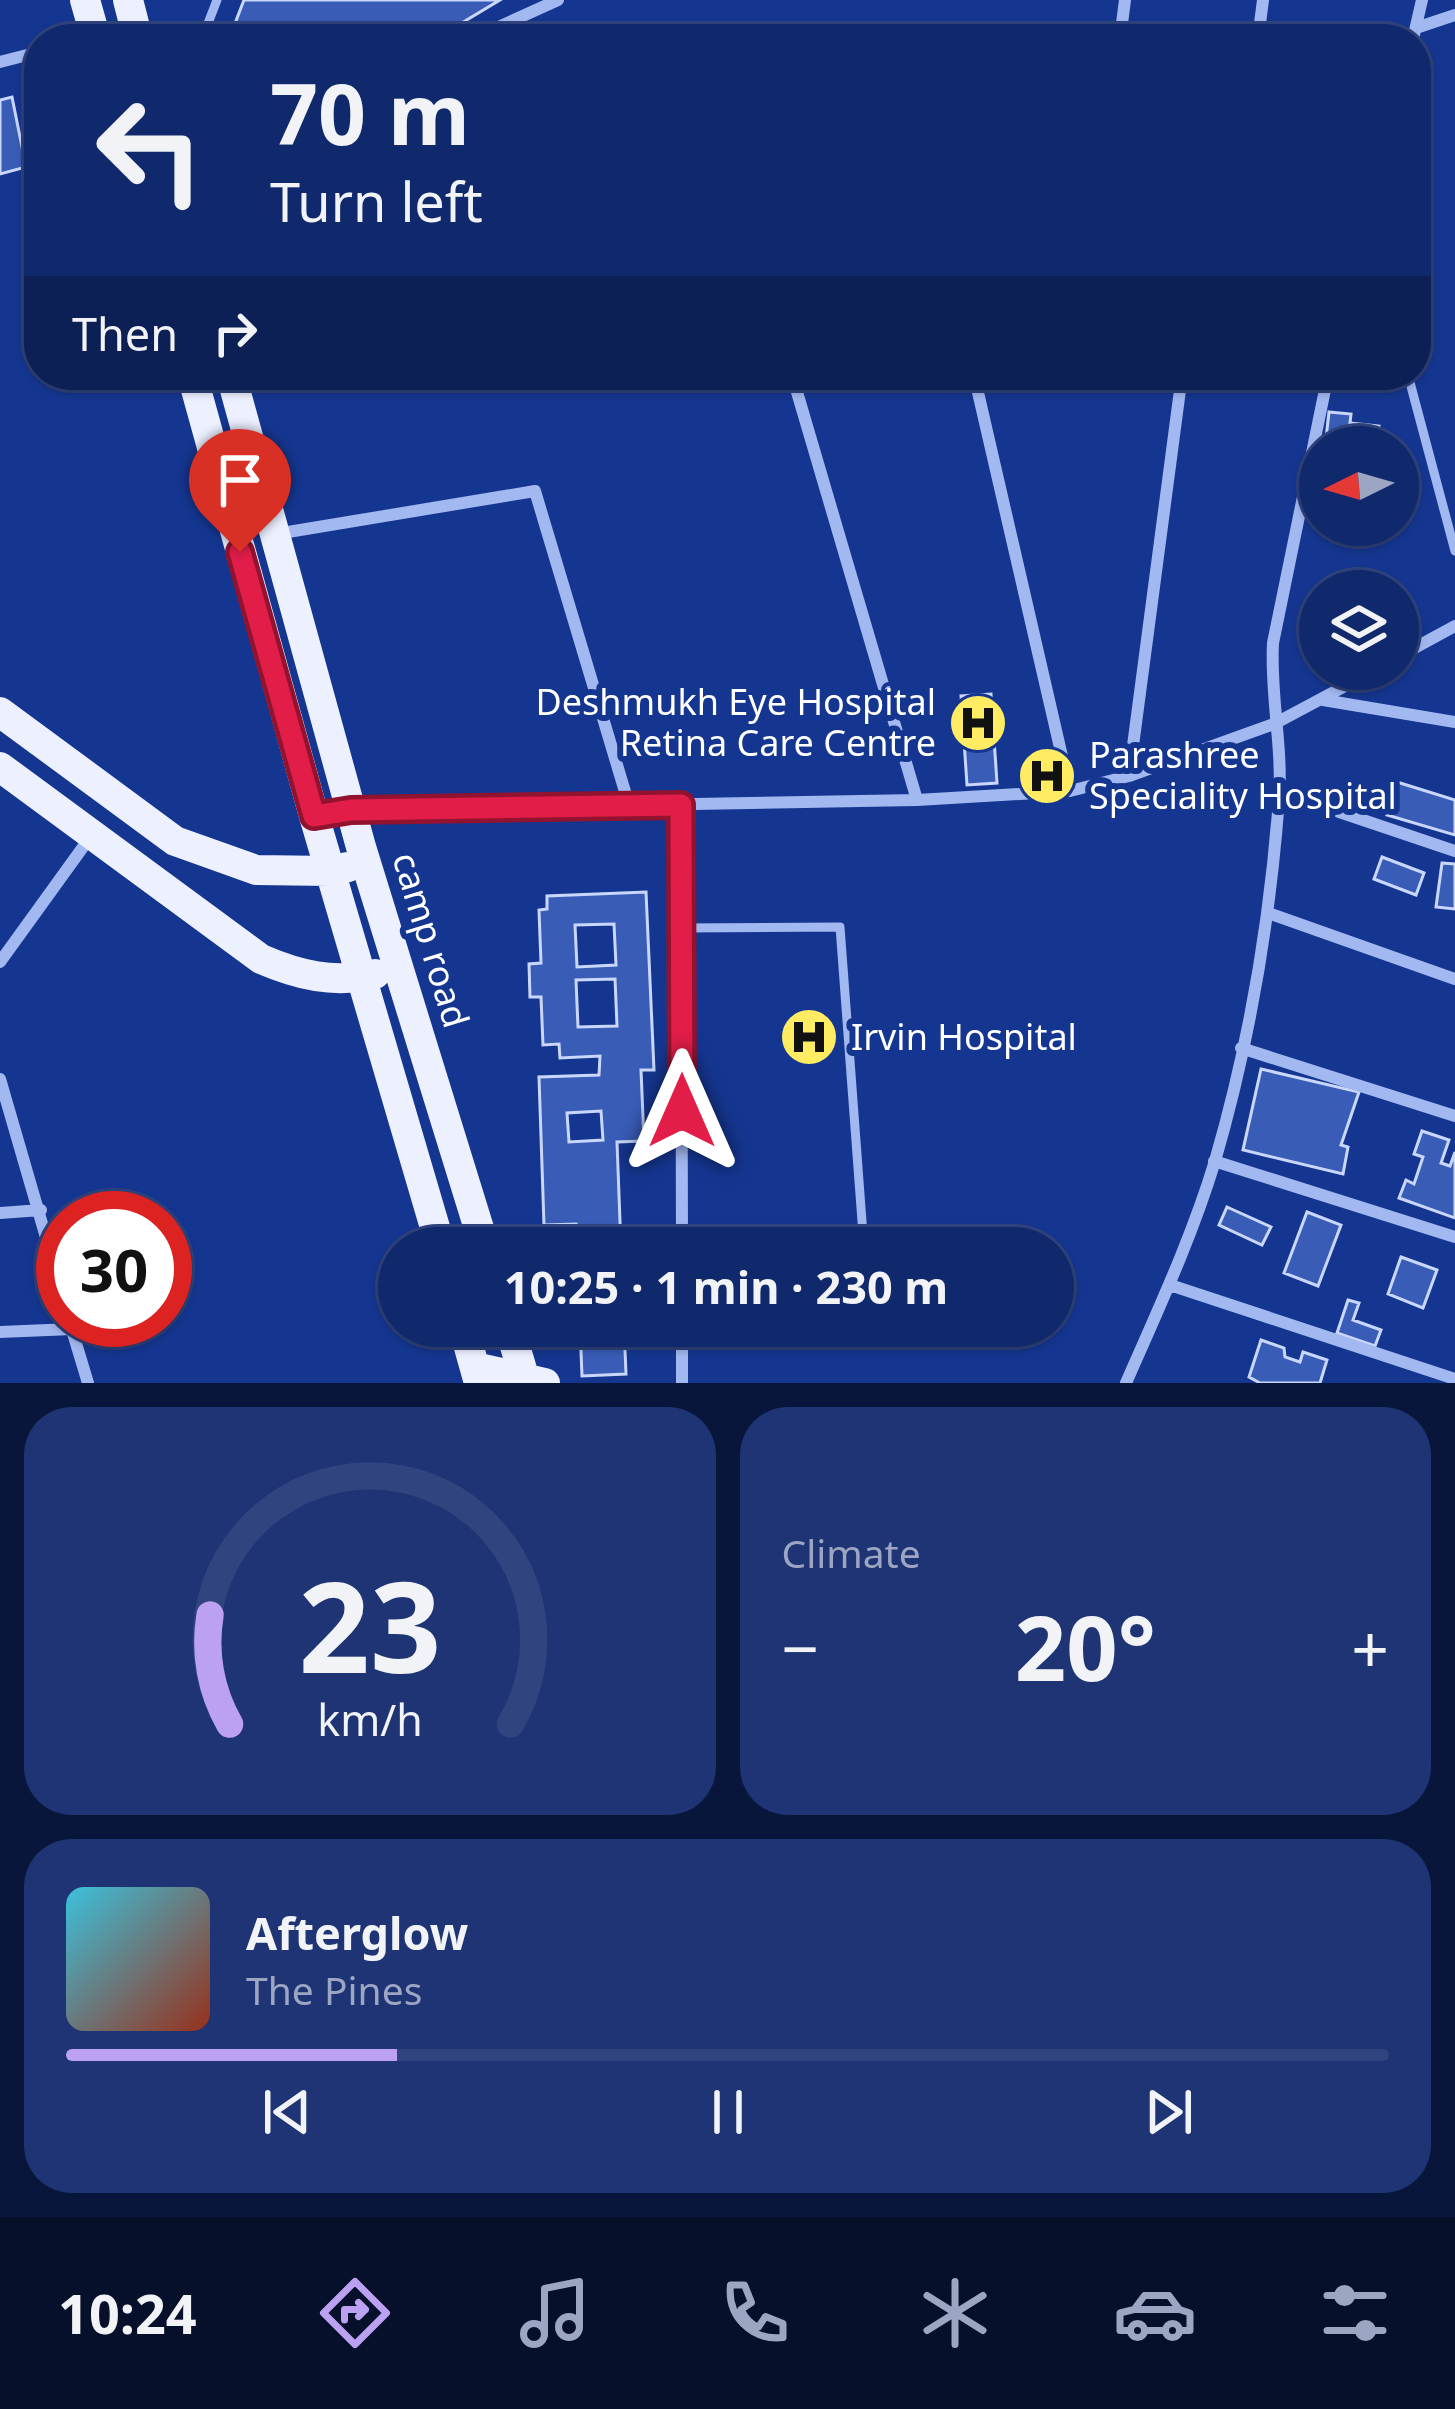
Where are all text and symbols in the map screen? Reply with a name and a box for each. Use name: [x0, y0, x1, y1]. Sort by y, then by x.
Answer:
text: 70 m: [270, 55, 470, 170]
icon: left: [72, 72, 228, 228]
text: Turn left: [270, 164, 483, 238]
icon: right: [202, 300, 268, 366]
text: Then: [72, 303, 178, 364]
north arrow: [1299, 426, 1419, 546]
map controls: [1299, 426, 1419, 690]
pin: [189, 429, 291, 552]
icon: arrive: [207, 447, 273, 513]
button: layers: [1299, 570, 1419, 690]
place label: Deshmukh Eye Hospital Retina Care Centre: [536, 677, 936, 767]
hospital icon: Deshmukh Eye Hospital Retina Care Centre: [947, 692, 1009, 754]
place label: Parashree Speciality Hospital: [1089, 730, 1397, 820]
hospital icon: Parashree Speciality Hospital: [1016, 745, 1078, 807]
street label: camp road: [382, 846, 481, 1034]
hospital icon: Irvin Hospital: [778, 1006, 840, 1068]
place label: Irvin Hospital: [851, 1012, 1077, 1061]
position arrow: [619, 1048, 745, 1174]
speed limit sign: 30: [36, 1191, 192, 1347]
text: 10:25 · 1 min · 230 m: [504, 1256, 948, 1317]
text: Climate: [782, 1526, 921, 1579]
text: 23: [298, 1540, 441, 1710]
text: 20°: [1015, 1585, 1156, 1707]
text: −: [782, 1602, 819, 1692]
text: +: [1351, 1602, 1389, 1692]
text: km/h: [317, 1690, 422, 1749]
text: Afterglow: [246, 1902, 468, 1963]
text: The Pines: [246, 1963, 422, 2016]
icon: previous: [254, 2079, 320, 2145]
icon: pause: [695, 2079, 761, 2145]
icon: next: [1136, 2079, 1202, 2145]
icon: directions: [313, 2271, 397, 2355]
icon: music: [513, 2271, 597, 2355]
icon: phone: [713, 2271, 797, 2355]
icon: climate: [913, 2271, 997, 2355]
icon: car: [1113, 2271, 1197, 2355]
icon: filters: [1313, 2271, 1397, 2355]
text: 10:24: [58, 2276, 197, 2350]

